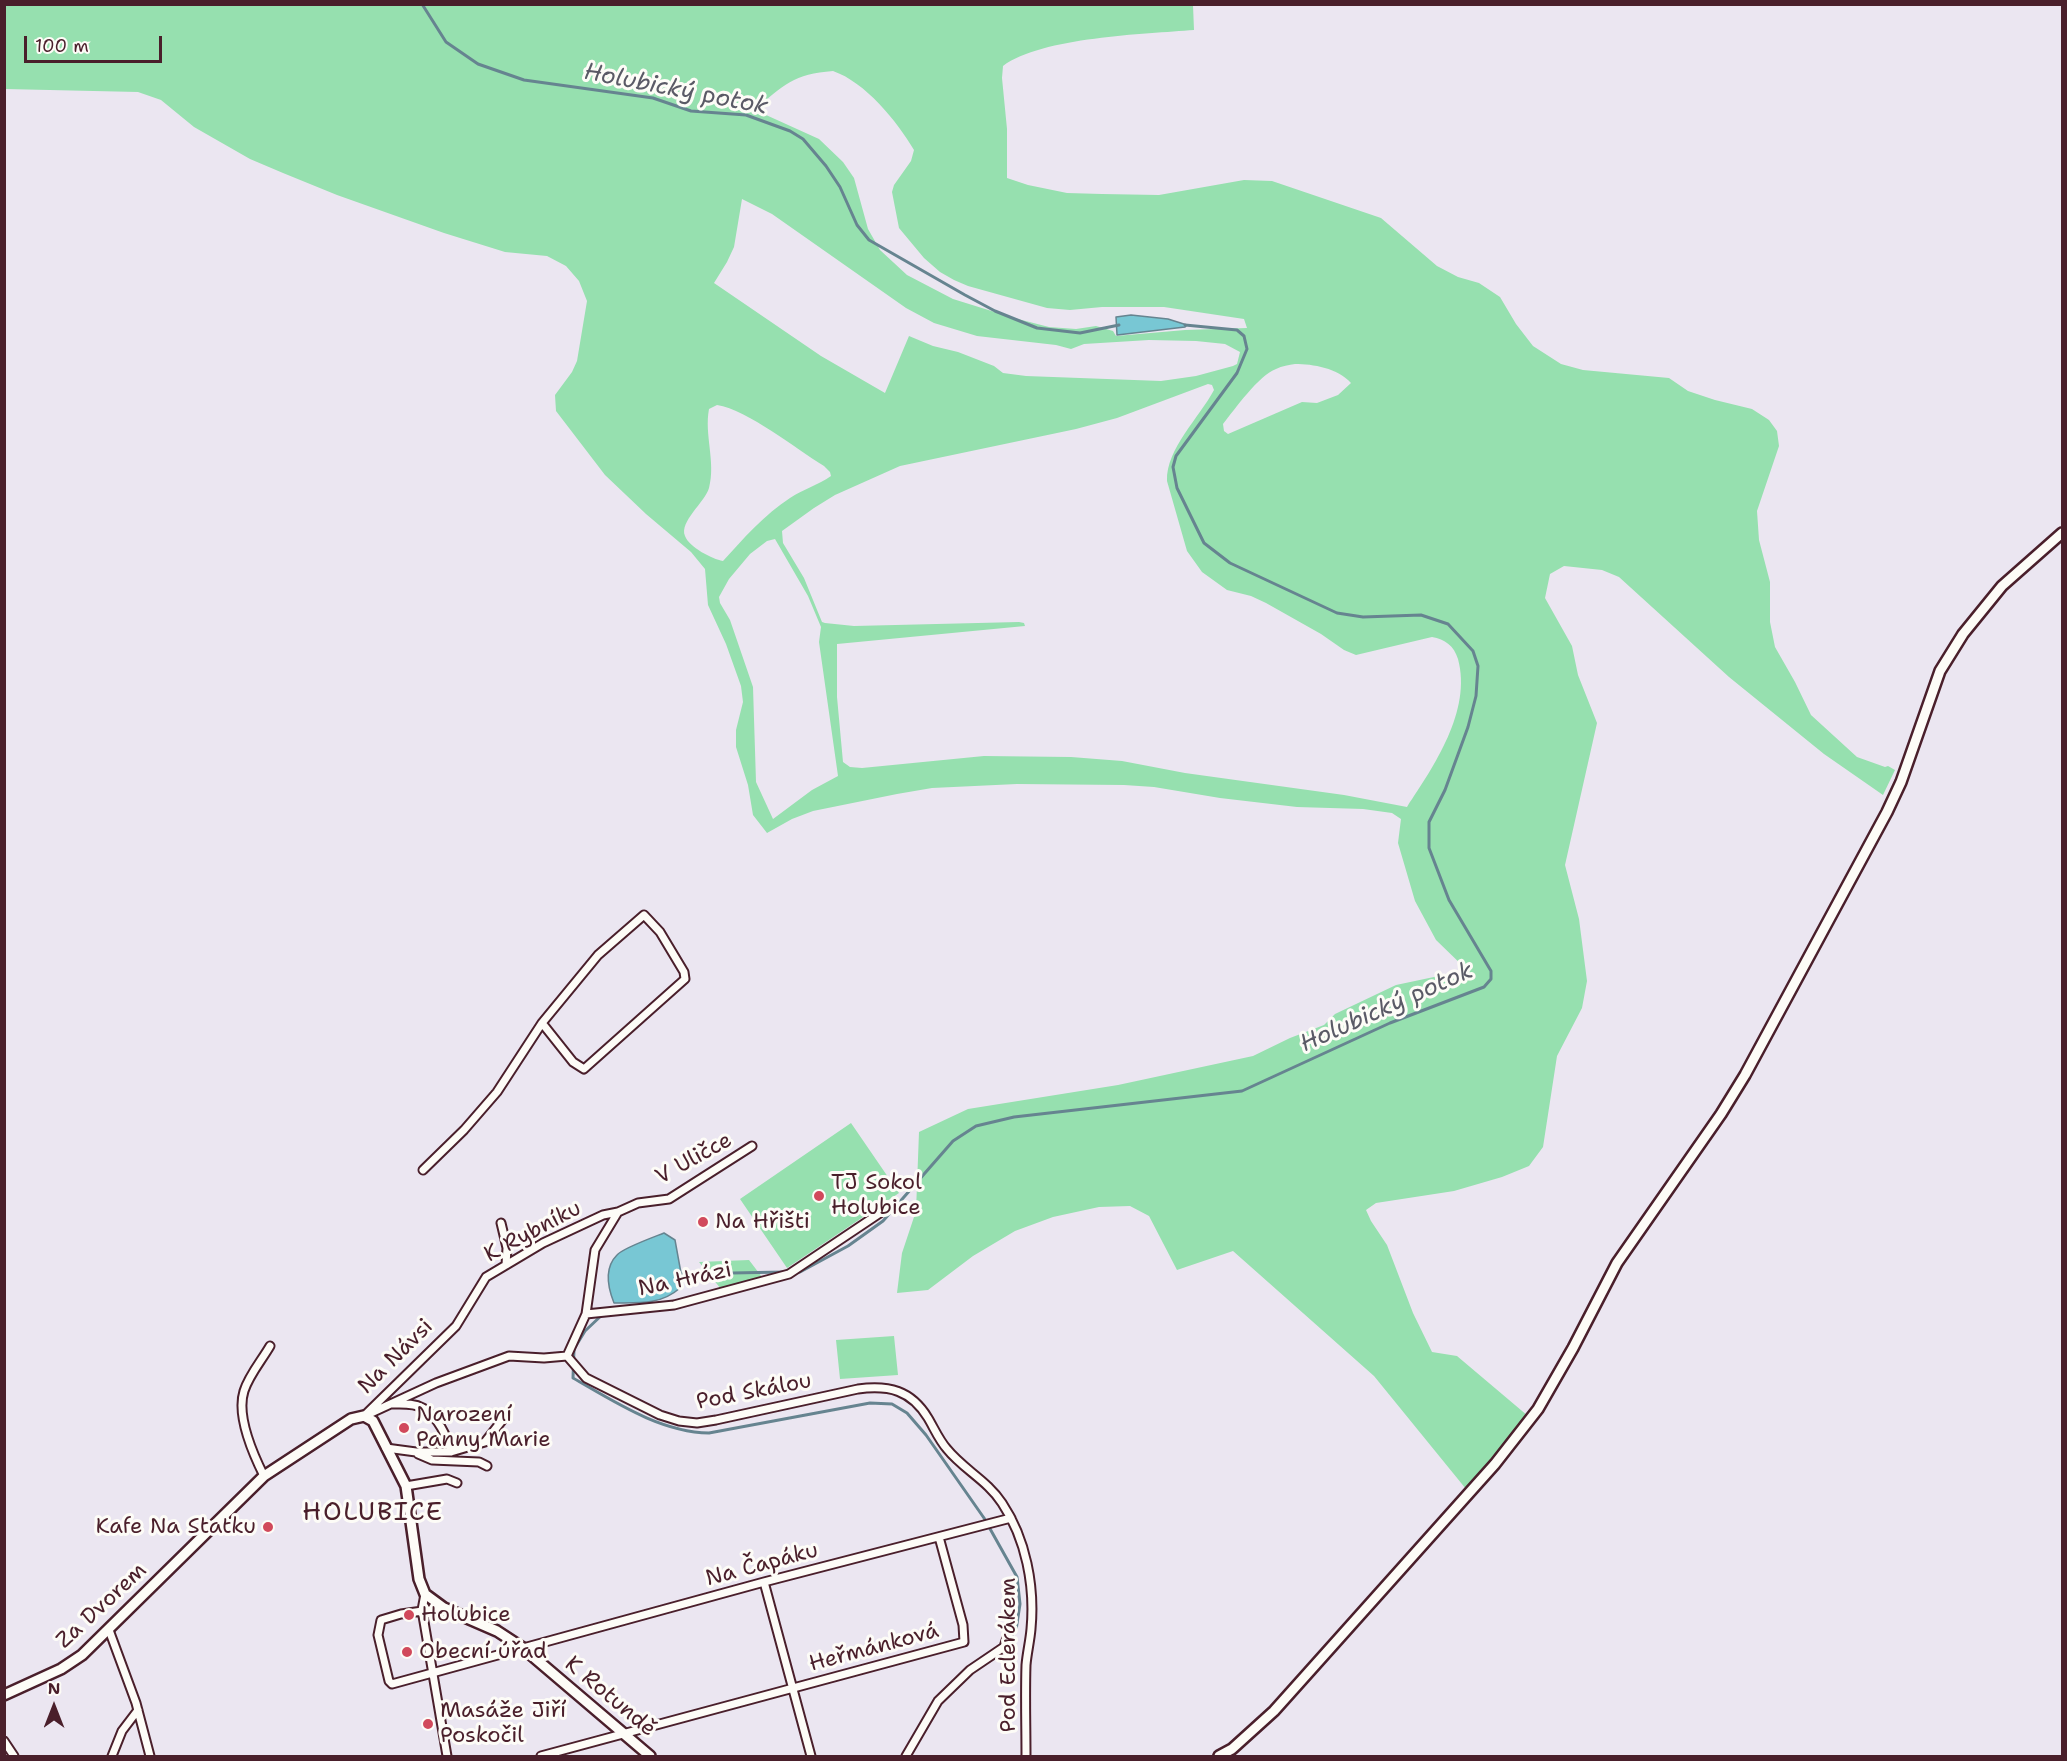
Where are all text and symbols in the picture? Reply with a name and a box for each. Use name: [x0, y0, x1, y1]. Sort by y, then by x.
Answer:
scale bar: [27, 24, 165, 62]
text: 100 m: [35, 34, 89, 58]
water label: Holubický potok: [581, 58, 771, 122]
water label: Holubický potok: [1296, 957, 1478, 1059]
street label: V Uličce: [651, 1127, 737, 1191]
place label: TJ Sokol Holubice: [831, 1170, 922, 1222]
marker: TJ Sokol Holubice: [812, 1189, 826, 1203]
street label: K Rybníku: [480, 1195, 586, 1269]
place label: Na Hřišti: [715, 1209, 810, 1235]
marker: Na Hřišti: [696, 1215, 710, 1229]
street label: Na Hrázi: [636, 1257, 734, 1303]
street label: Na Návsi: [353, 1314, 439, 1400]
street label: Pod Skálou: [694, 1368, 814, 1416]
place label: Narození Panny Marie: [416, 1402, 551, 1454]
marker: Narození Panny Marie: [397, 1421, 411, 1435]
district label: HOLUBICE: [302, 1497, 444, 1529]
place label: Kafe Na Statku: [96, 1514, 256, 1540]
marker: Kafe Na Statku: [261, 1520, 275, 1534]
street label: Na Čapáku: [703, 1537, 821, 1593]
street label: Za Dvorem: [51, 1558, 153, 1654]
street label: Pod Eclerákem: [996, 1578, 1022, 1732]
place label: Holubice: [421, 1602, 511, 1628]
marker: Holubice: [402, 1608, 416, 1622]
street label: Heřmánková: [806, 1618, 942, 1678]
place label: Obecní úřad: [419, 1639, 547, 1665]
marker: Obecní úřad: [400, 1645, 414, 1659]
street label: K Rotundě: [559, 1651, 661, 1743]
north arrow: [24, 1677, 84, 1737]
text: N: [48, 1678, 60, 1699]
place label: Masáže Jiří Poskočil: [440, 1698, 566, 1750]
marker: Masáže Jiří Poskočil: [421, 1717, 435, 1731]

